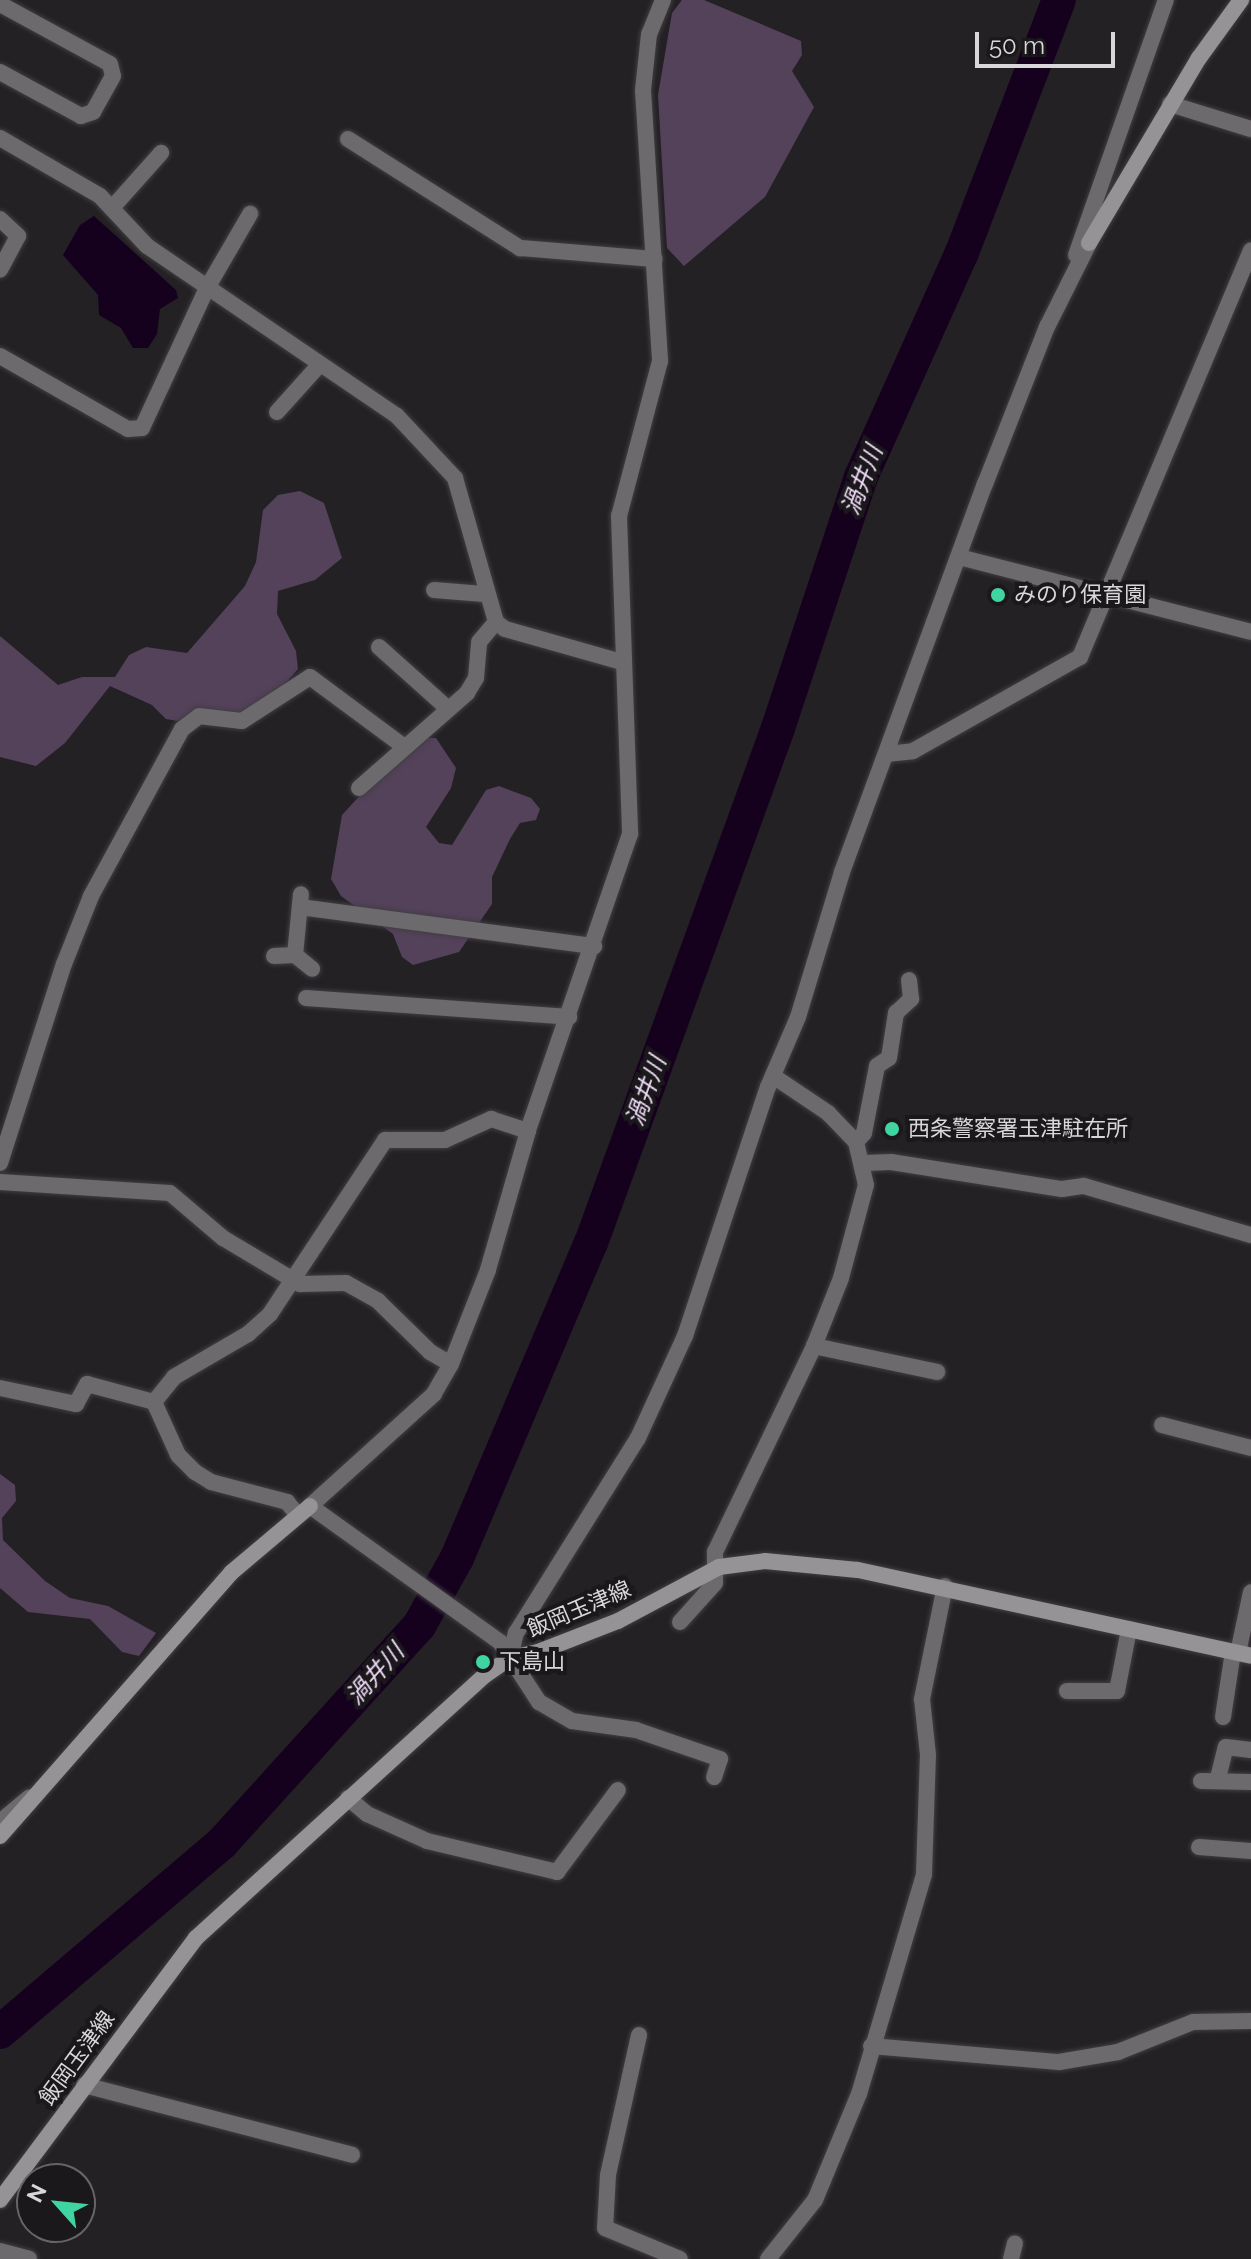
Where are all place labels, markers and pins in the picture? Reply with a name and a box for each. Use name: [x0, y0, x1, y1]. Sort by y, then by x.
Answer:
place label: みのり保育園: [1014, 582, 1146, 608]
marker: みのり保育園: [989, 586, 1007, 604]
place label: 西条警察署玉津駐在所: [908, 1116, 1128, 1142]
marker: 西条警察署玉津駐在所: [883, 1120, 901, 1138]
place label: 下島山: [499, 1649, 565, 1675]
marker: 下島山: [474, 1653, 492, 1671]

